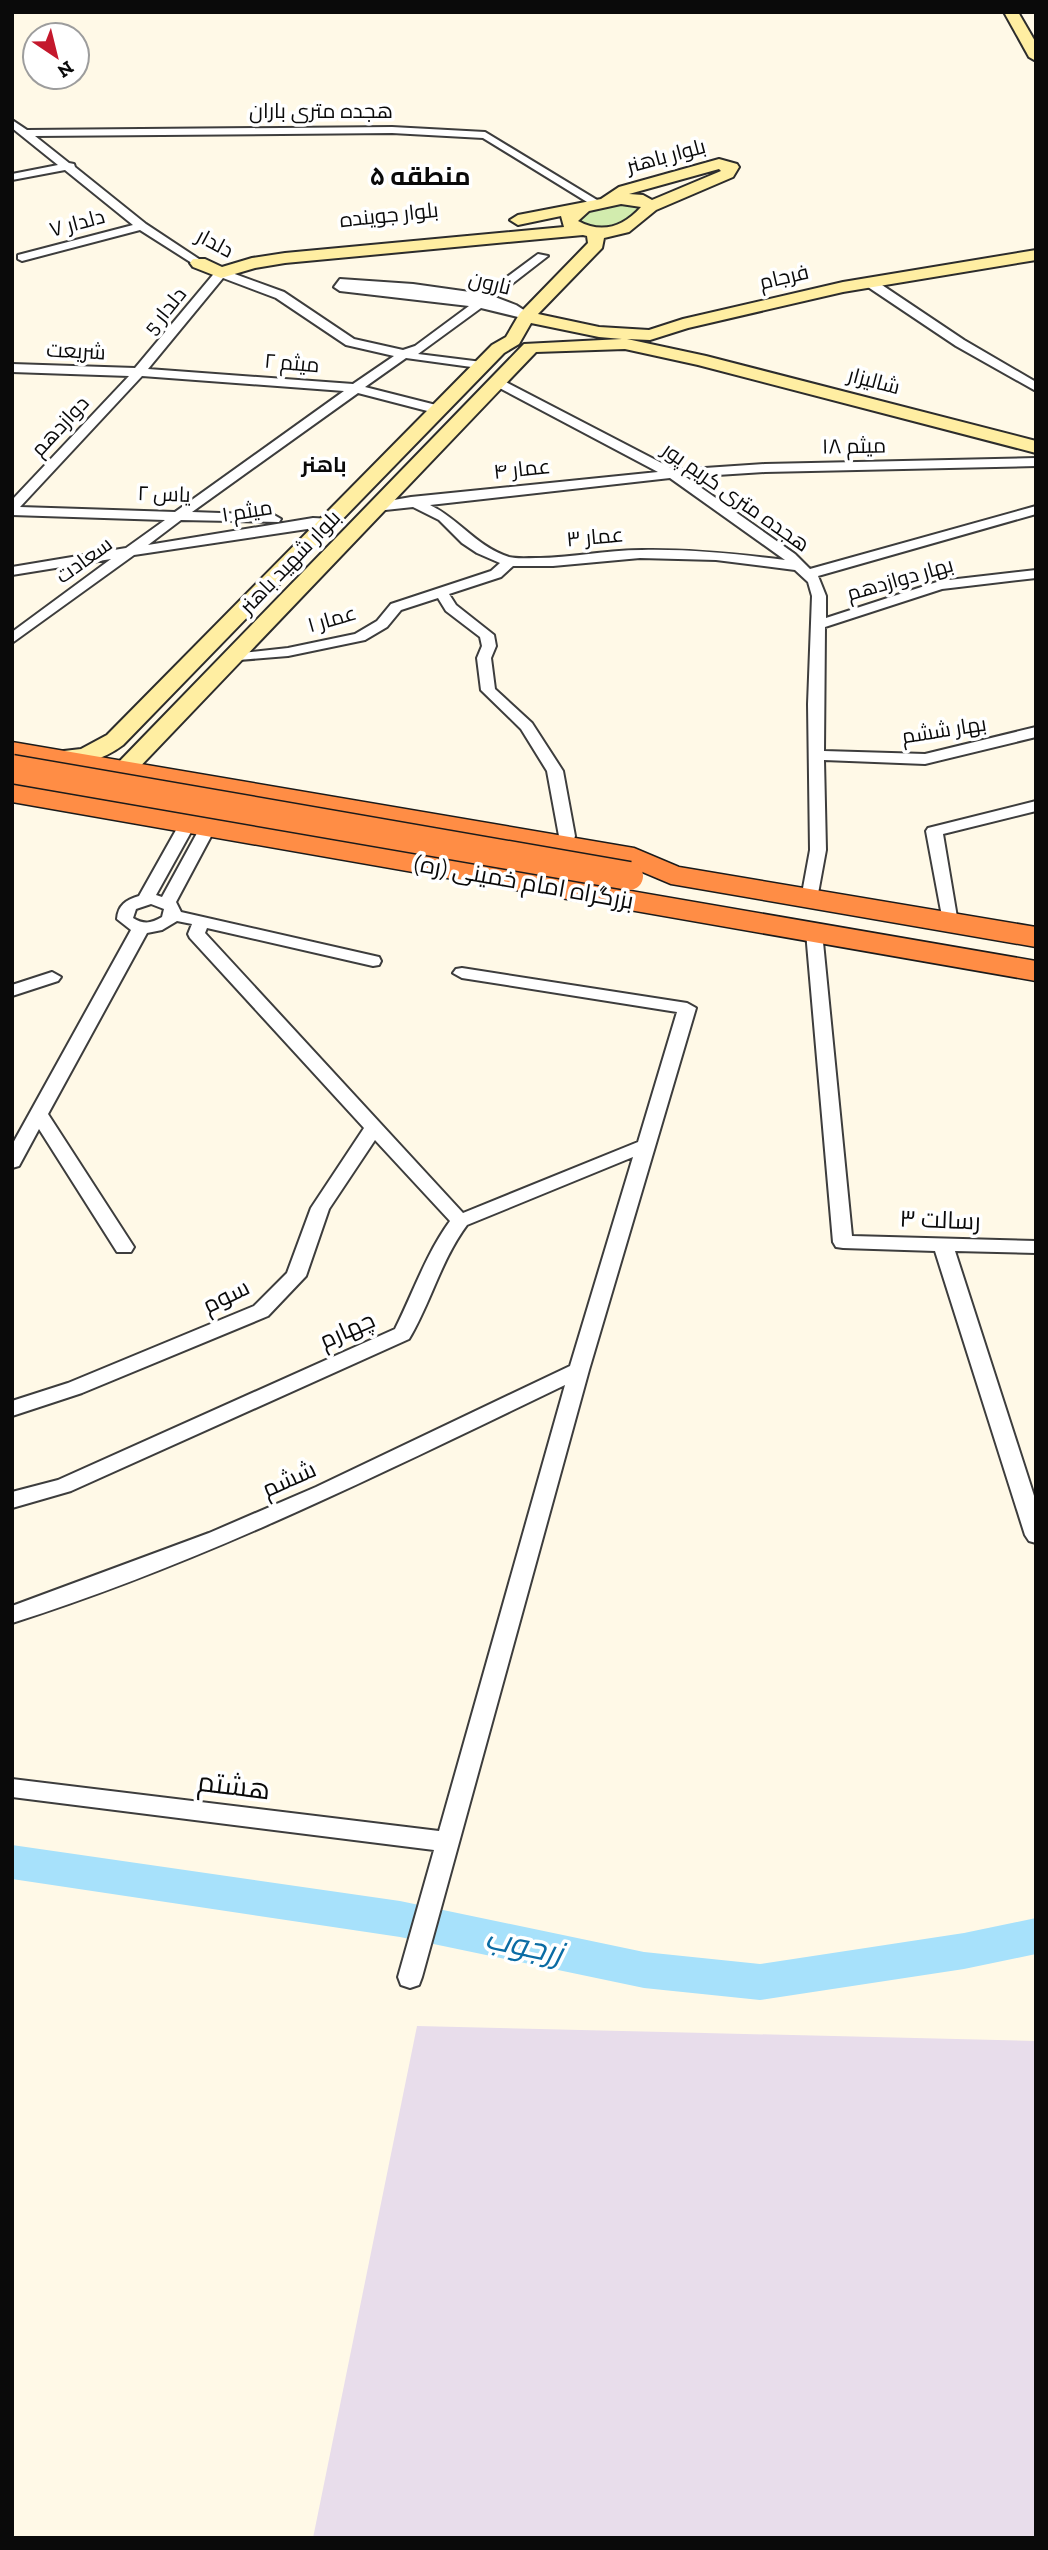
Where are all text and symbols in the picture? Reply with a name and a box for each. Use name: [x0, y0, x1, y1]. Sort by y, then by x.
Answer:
north arrow: [21, 21, 91, 91]
text: N: [53, 56, 78, 83]
street label: هجده متری باران: [249, 98, 393, 124]
street label: بلوار باهنر: [622, 133, 708, 178]
district label: منطقه ۵: [369, 160, 471, 192]
street label: بلوار جوینده: [338, 197, 440, 232]
street label: دلدار ۷: [46, 203, 107, 242]
street label: دلدار: [192, 222, 238, 263]
street label: فرجام: [757, 259, 812, 296]
street label: نارون: [466, 265, 514, 301]
street label: دلدار 5: [138, 282, 191, 339]
street label: شریعت: [46, 336, 106, 365]
street label: میثم ۲: [263, 348, 321, 379]
street label: شالیزار: [844, 361, 903, 399]
street label: دوازدهم: [25, 390, 95, 462]
street label: میثم ۱۸: [822, 432, 886, 461]
street label: هجده متری کریم پور: [656, 436, 815, 558]
district label: باهنر: [300, 452, 347, 477]
street label: عمار ۴: [492, 453, 552, 484]
street label: یاس ۲: [137, 480, 191, 508]
street label: میثم ۱: [220, 494, 274, 529]
street label: بلوار شهید باهنر: [233, 505, 346, 620]
street label: عمار ۳: [565, 522, 625, 551]
street label: سعادت: [51, 531, 117, 588]
street label: بهار دوازدهم: [844, 551, 956, 608]
street label: عمار ۱: [305, 600, 359, 637]
street label: بهار ششم: [900, 710, 988, 750]
street label: بزرگراه امام خمینی (ره): [412, 848, 636, 917]
street label: رسالت ۳: [899, 1204, 981, 1235]
street label: سوم: [198, 1272, 255, 1321]
street label: چهارم: [315, 1305, 380, 1356]
street label: ششم: [257, 1454, 321, 1505]
street label: هشتم: [195, 1765, 272, 1809]
water label: زرجوب: [482, 1918, 570, 1972]

